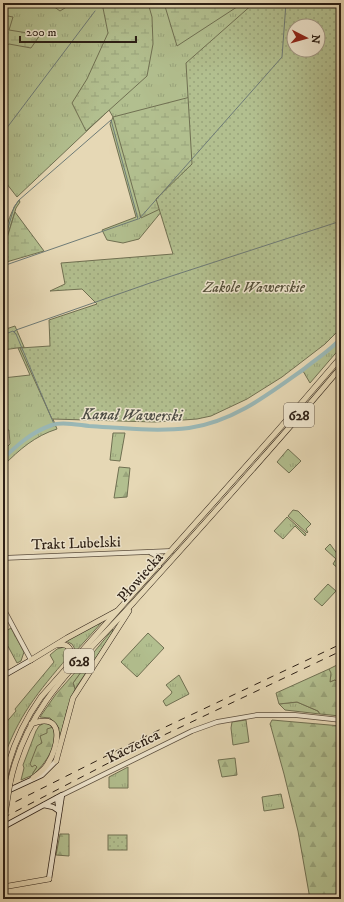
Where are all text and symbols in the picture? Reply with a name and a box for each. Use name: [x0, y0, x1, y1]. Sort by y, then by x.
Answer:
scale bar: [20, 18, 136, 44]
north arrow: [286, 18, 326, 58]
text: 200 m: [26, 25, 56, 40]
text: N: [308, 34, 322, 44]
park label: Zakole Wawerskie: [202, 278, 306, 297]
road number: 628: [284, 403, 314, 427]
water label: Kanał Wawerski: [80, 404, 183, 426]
street label: Trakt Lubelski: [31, 532, 121, 555]
street label: Płowiecka: [113, 548, 168, 606]
road number: 628: [64, 649, 94, 673]
street label: Kaczeńca: [104, 725, 163, 767]

